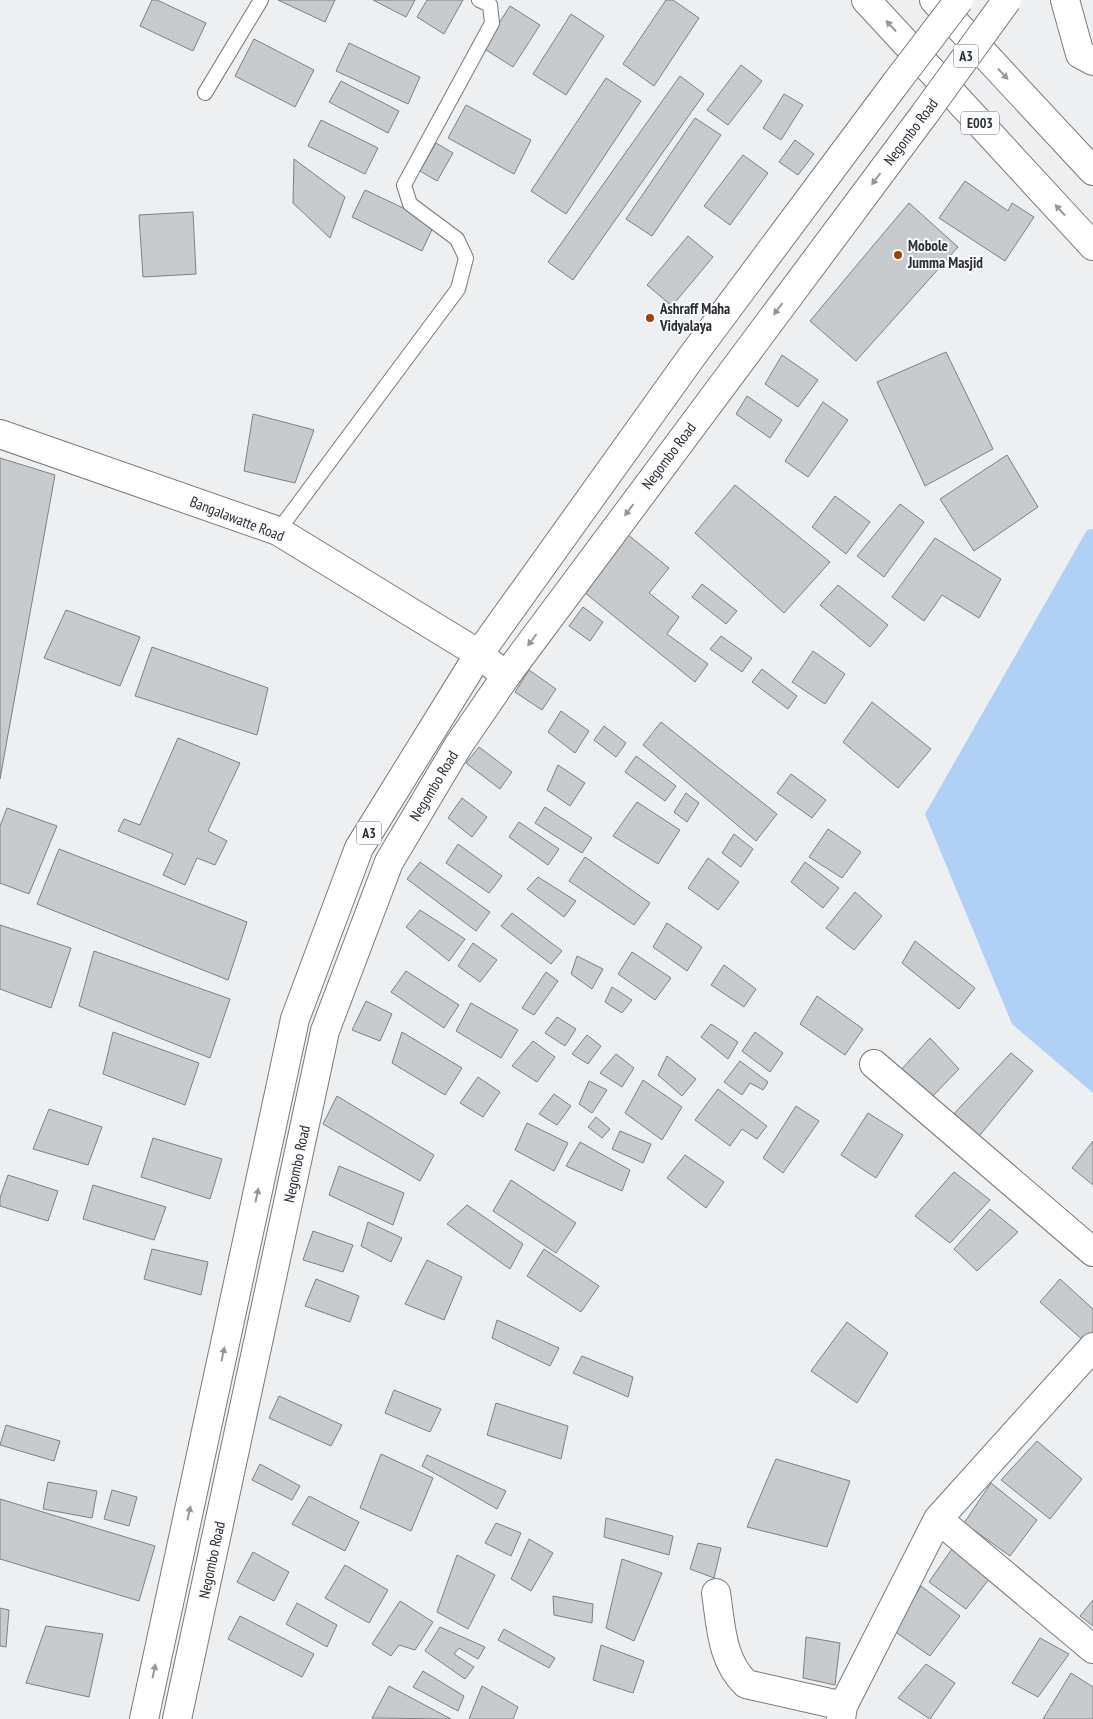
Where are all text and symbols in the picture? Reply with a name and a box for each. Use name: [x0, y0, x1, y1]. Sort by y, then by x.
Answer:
one-way arrow: [885, 20, 896, 33]
road number: A3: [954, 44, 978, 68]
one-way arrow: [997, 68, 1009, 80]
street label: Negombo Road: [879, 95, 942, 169]
road number: E003: [961, 112, 999, 134]
one-way arrow: [870, 172, 881, 185]
one-way arrow: [1054, 205, 1066, 217]
place label: Mobole Jumma Masjid: [907, 236, 983, 272]
marker: Mobole Jumma Masjid: [892, 249, 904, 261]
place label: Ashraff Maha Vidyalaya: [659, 299, 730, 335]
one-way arrow: [773, 302, 783, 316]
marker: Ashraff Maha Vidyalaya: [644, 312, 656, 324]
street label: Negombo Road: [637, 419, 700, 493]
street label: Bangalawatte Road: [187, 492, 287, 545]
one-way arrow: [624, 503, 634, 517]
one-way arrow: [527, 633, 537, 647]
street label: Negombo Road: [405, 747, 462, 824]
road number: A3: [356, 821, 382, 844]
street label: Negombo Road: [279, 1123, 314, 1204]
one-way arrow: [253, 1187, 261, 1202]
one-way arrow: [219, 1346, 227, 1361]
one-way arrow: [185, 1504, 193, 1520]
street label: Negombo Road: [194, 1519, 229, 1600]
one-way arrow: [150, 1664, 158, 1679]

